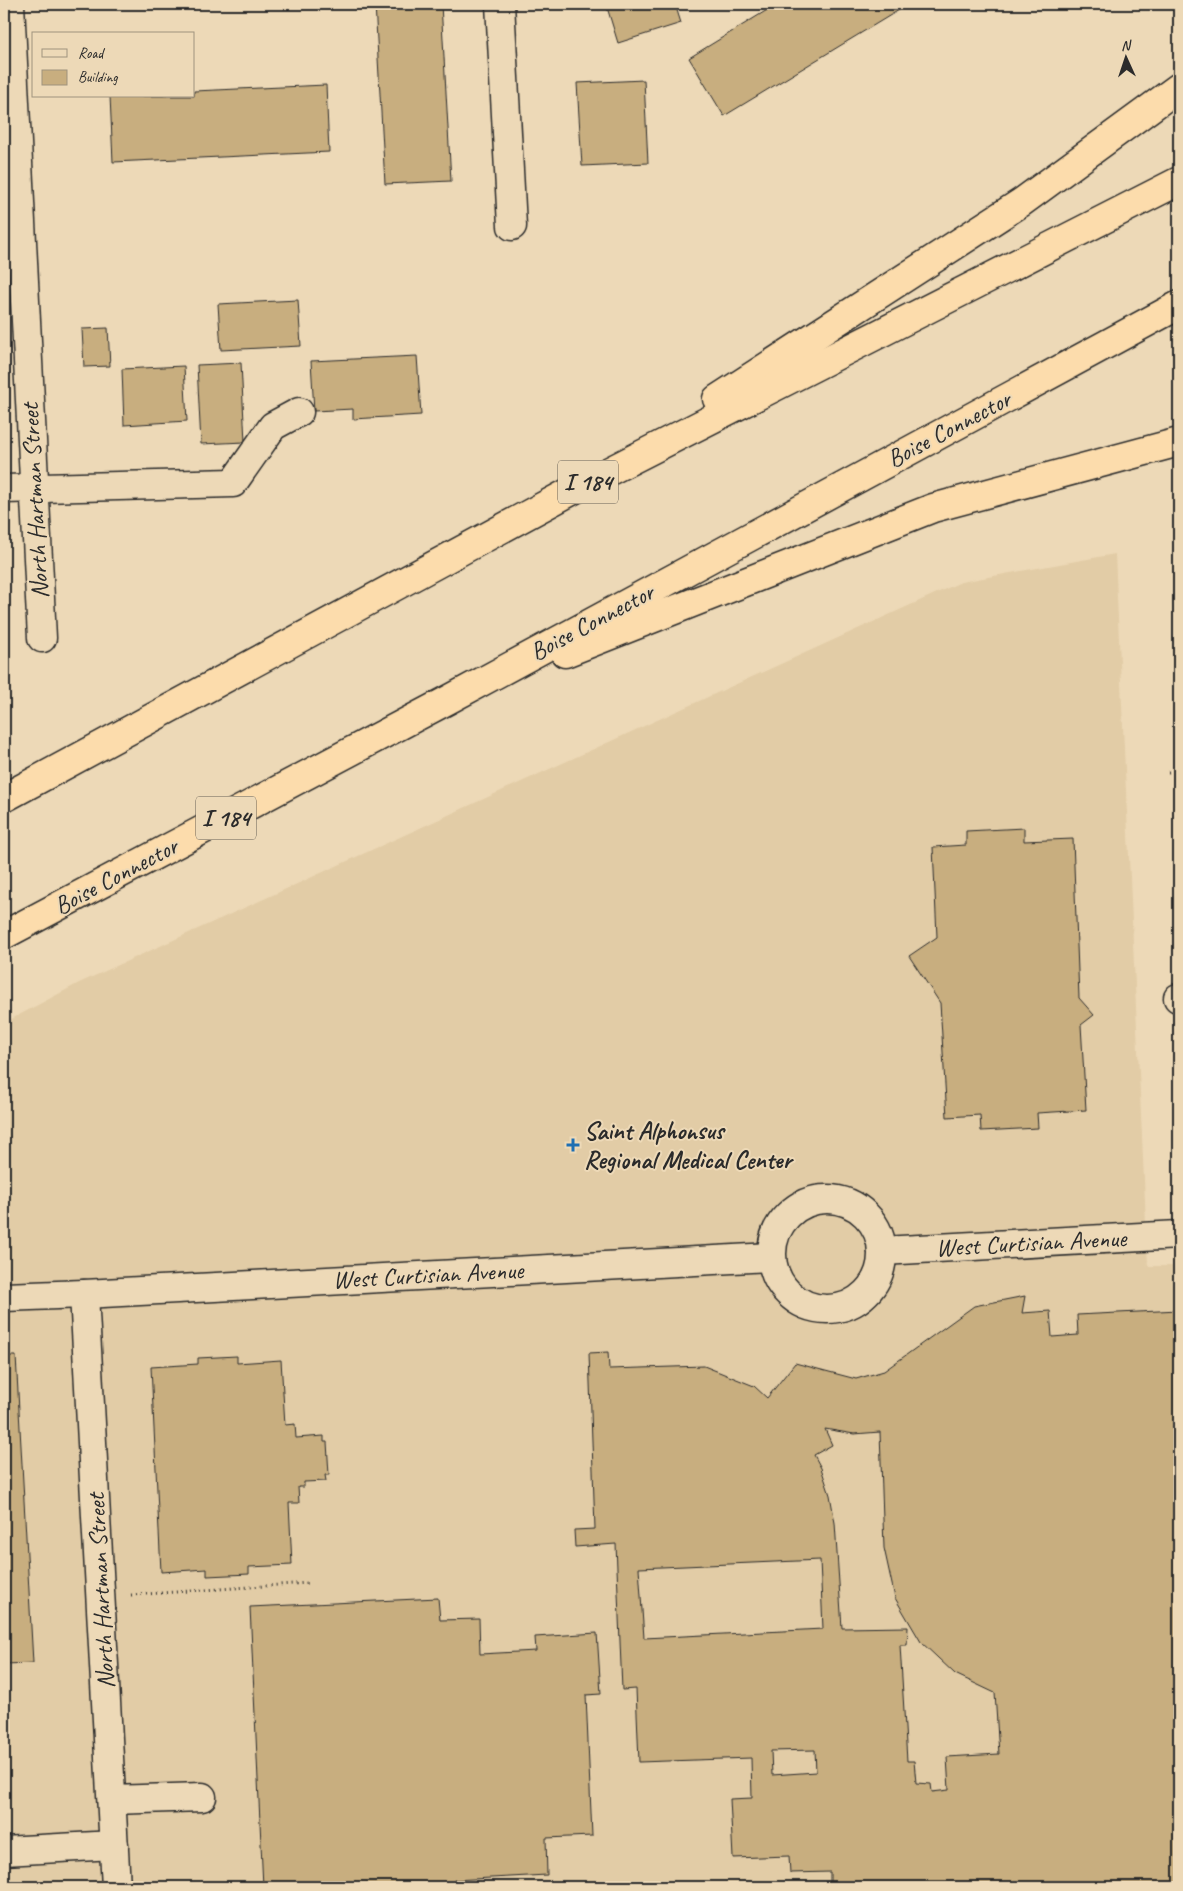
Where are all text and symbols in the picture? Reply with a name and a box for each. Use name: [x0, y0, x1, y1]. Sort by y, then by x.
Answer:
legend: [32, 32, 195, 98]
north arrow: [1100, 32, 1150, 82]
text: N: [1121, 37, 1132, 54]
text: Road: [78, 44, 105, 63]
text: Building: [78, 68, 118, 87]
street label: Boise Connector: [882, 382, 1018, 475]
street label: North Hartman Street: [14, 400, 56, 599]
road number: I 184: [558, 461, 618, 504]
street label: Boise Connector: [525, 575, 661, 668]
road number: I 184: [196, 796, 256, 840]
street label: Boise Connector: [49, 829, 185, 922]
place label: Saint Alphonsus Regional Medical Center: [584, 1115, 794, 1176]
marker: Saint Alphonsus Regional Medical Center: [566, 1138, 580, 1152]
street label: West Curtisian Avenue: [935, 1222, 1129, 1264]
street label: West Curtisian Avenue: [332, 1254, 526, 1296]
street label: North Hartman Street: [80, 1490, 122, 1689]

